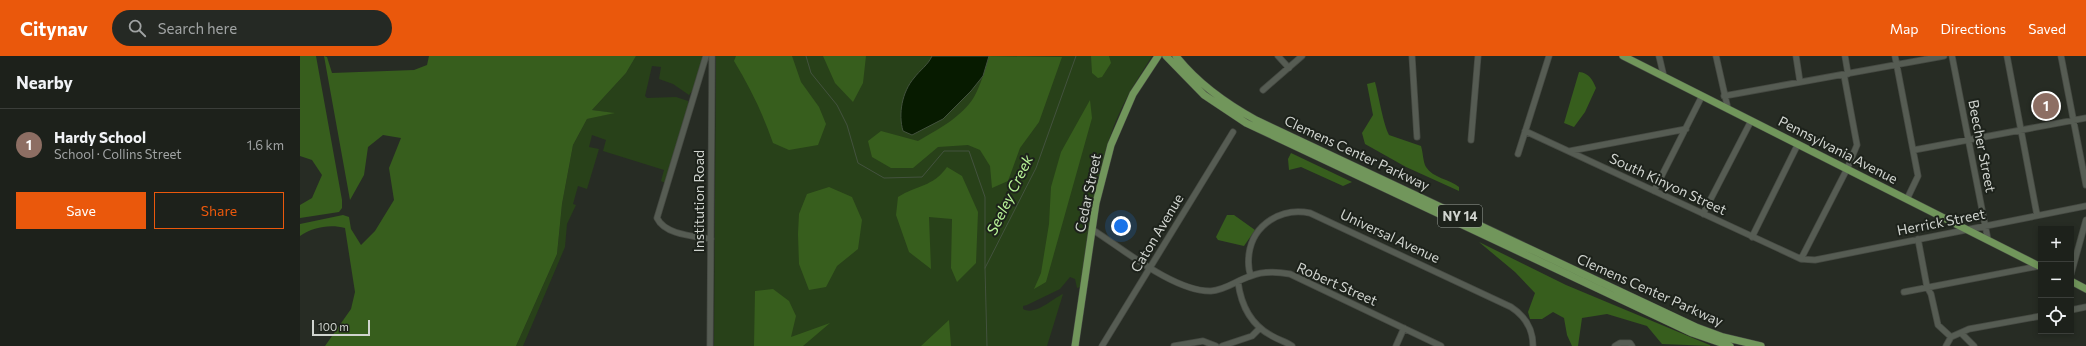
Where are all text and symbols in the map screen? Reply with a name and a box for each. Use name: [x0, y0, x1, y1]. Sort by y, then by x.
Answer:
search box: [112, 10, 392, 46]
text: Citynav: [20, 17, 88, 40]
icon: search: [126, 17, 148, 39]
text: Search here: [158, 19, 237, 37]
text: Map: [1890, 20, 1919, 37]
text: Directions: [1941, 20, 2006, 37]
text: Saved: [2028, 20, 2066, 37]
text: Nearby: [16, 72, 73, 93]
pin: 1: [2033, 91, 2059, 121]
street label: Beecher Street: [1965, 98, 2000, 194]
street label: Clemens Center Parkway: [1282, 111, 1433, 194]
street label: Pennsylvania Avenue: [1776, 112, 1901, 187]
text: Hardy School: [54, 128, 146, 146]
text: 1: [26, 137, 32, 153]
text: 1.6 km: [247, 137, 284, 153]
text: School · Collins Street: [54, 146, 182, 162]
street label: South Kinyon Street: [1607, 149, 1730, 218]
street label: Institution Road: [690, 150, 707, 252]
water label: Seeley Creek: [982, 151, 1037, 237]
street label: Cedar Street: [1071, 152, 1104, 234]
street label: Caton Avenue: [1127, 191, 1187, 275]
button: Save: [16, 192, 146, 229]
button: Share: [154, 192, 284, 229]
street label: Universal Avenue: [1338, 205, 1443, 266]
road number: NY 14: [1438, 205, 1482, 227]
street label: Herrick Street: [1895, 205, 1987, 238]
your location: [1111, 216, 1131, 236]
map controls: [2038, 226, 2074, 334]
button: +: [2038, 226, 2074, 262]
street label: Clemens Center Parkway: [1574, 250, 1726, 329]
street label: Robert Street: [1294, 258, 1380, 309]
button: −: [2038, 262, 2074, 298]
button: locate: [2038, 298, 2074, 334]
scale bar: [312, 318, 370, 337]
text: 100 m: [318, 320, 349, 333]

